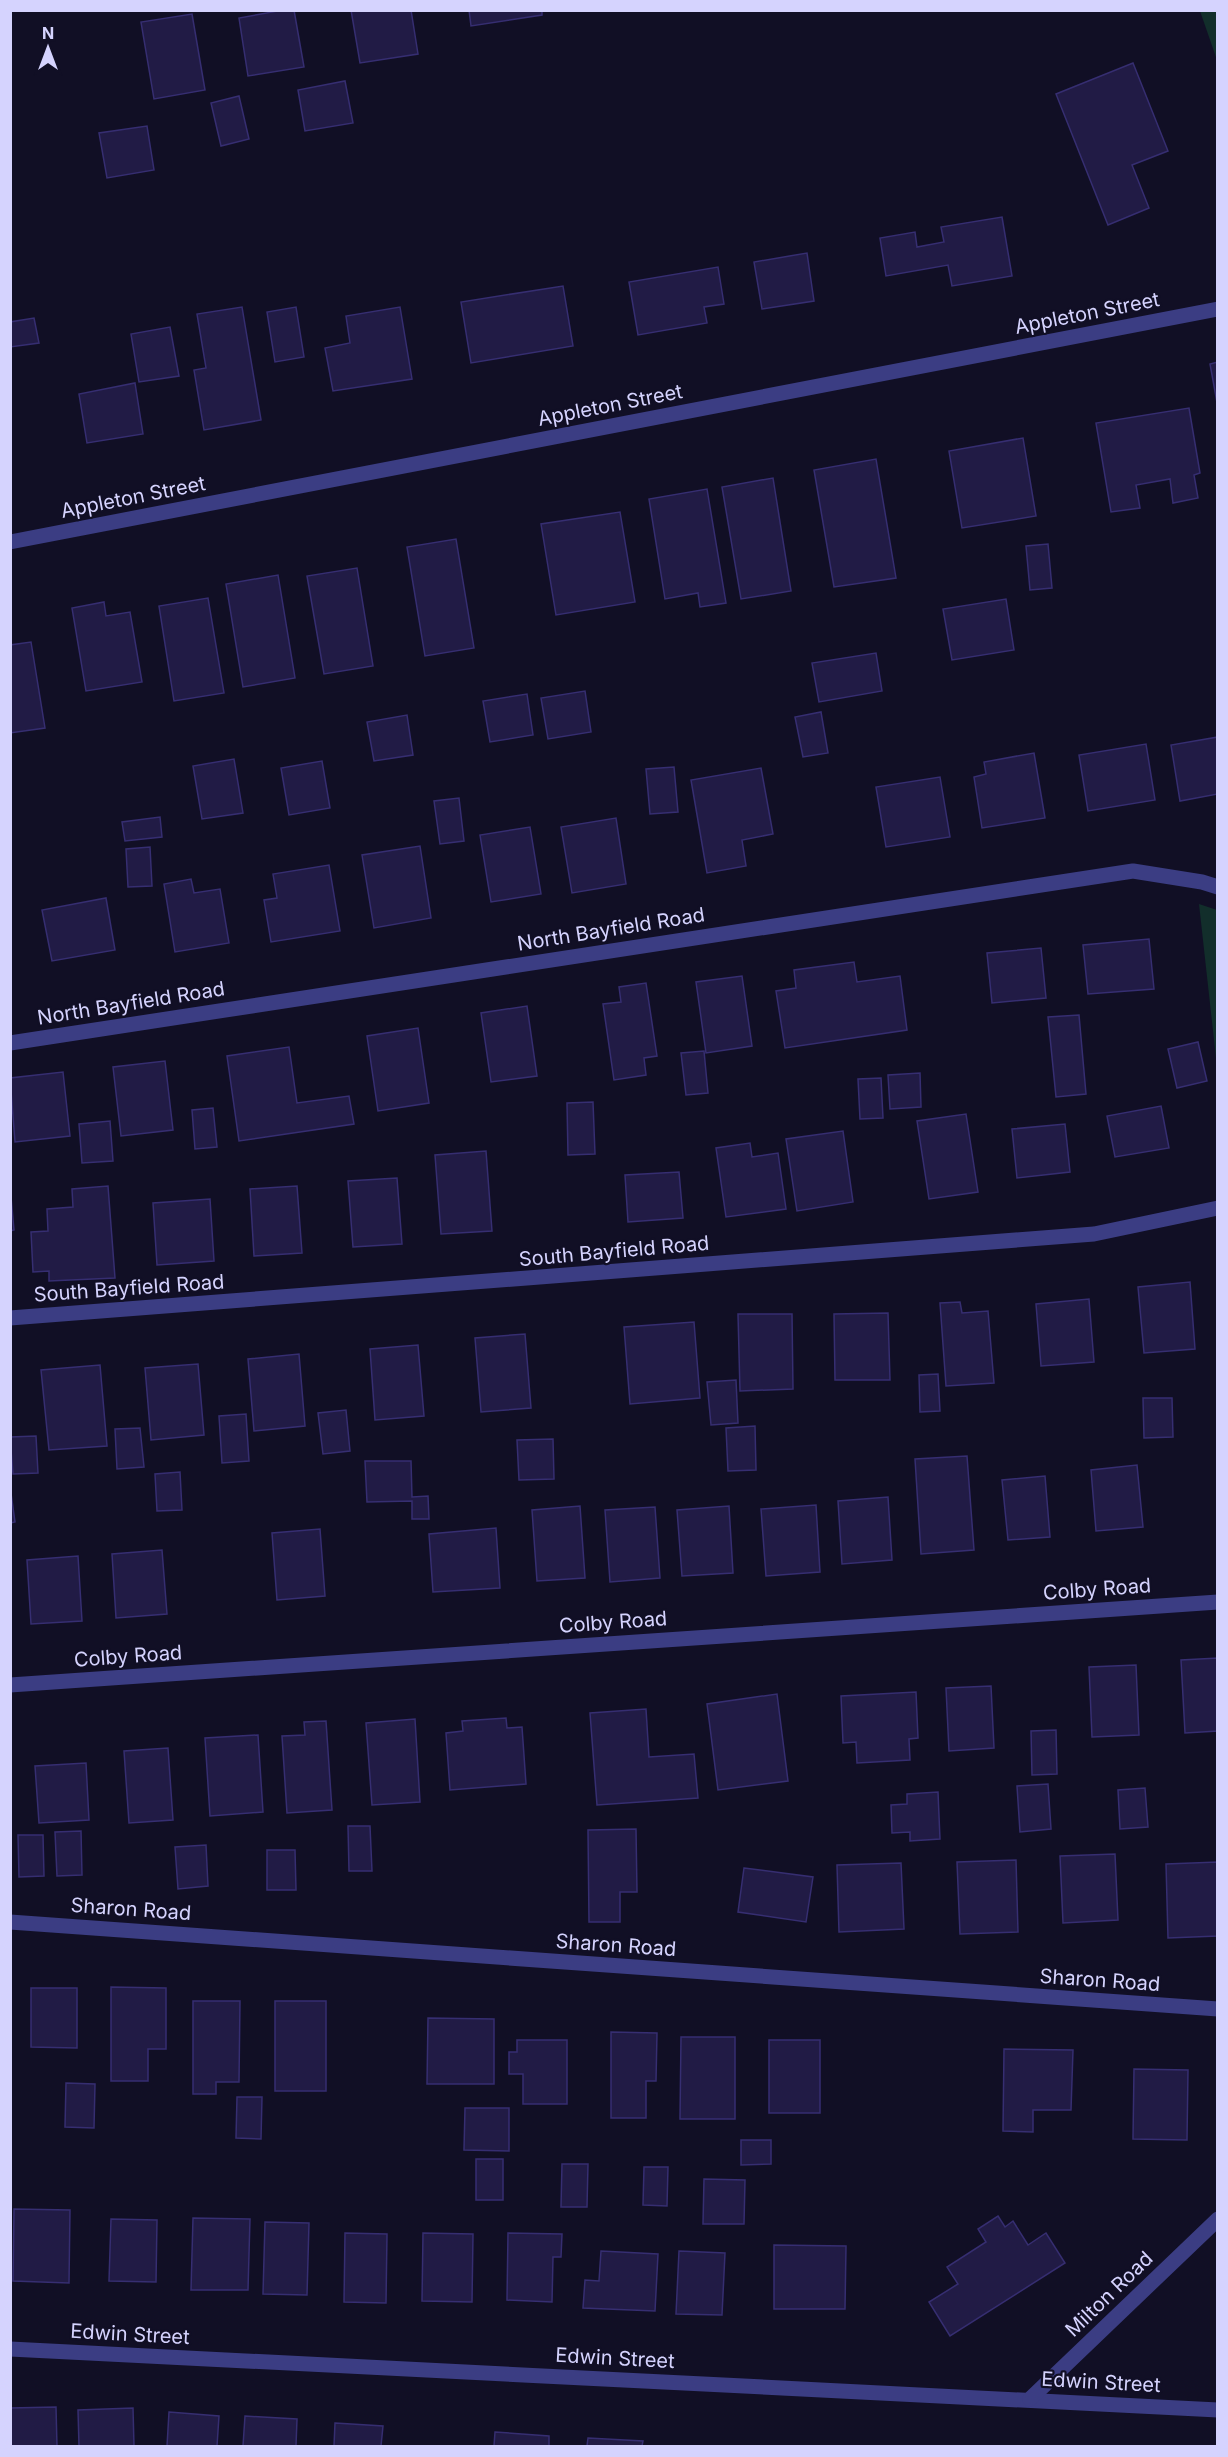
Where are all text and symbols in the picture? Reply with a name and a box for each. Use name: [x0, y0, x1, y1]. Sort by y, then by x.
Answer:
north arrow: [18, 18, 78, 78]
text: N: [42, 23, 54, 43]
street label: Appleton Street: [1013, 287, 1162, 339]
street label: Appleton Street: [536, 379, 685, 431]
street label: Appleton Street: [59, 471, 208, 523]
street label: North Bayfield Road: [516, 902, 706, 956]
street label: North Bayfield Road: [36, 976, 226, 1030]
street label: South Bayfield Road: [518, 1231, 710, 1271]
street label: South Bayfield Road: [33, 1269, 225, 1307]
street label: Colby Road: [1042, 1573, 1152, 1605]
street label: Colby Road: [558, 1606, 668, 1638]
street label: Colby Road: [73, 1640, 183, 1672]
street label: Sharon Road: [70, 1893, 192, 1925]
street label: Sharon Road: [555, 1929, 677, 1961]
street label: Sharon Road: [1039, 1964, 1161, 1996]
street label: Milton Road: [1060, 2246, 1158, 2342]
street label: Edwin Street: [70, 2319, 191, 2349]
street label: Edwin Street: [555, 2343, 676, 2373]
street label: Edwin Street: [1041, 2367, 1162, 2397]

